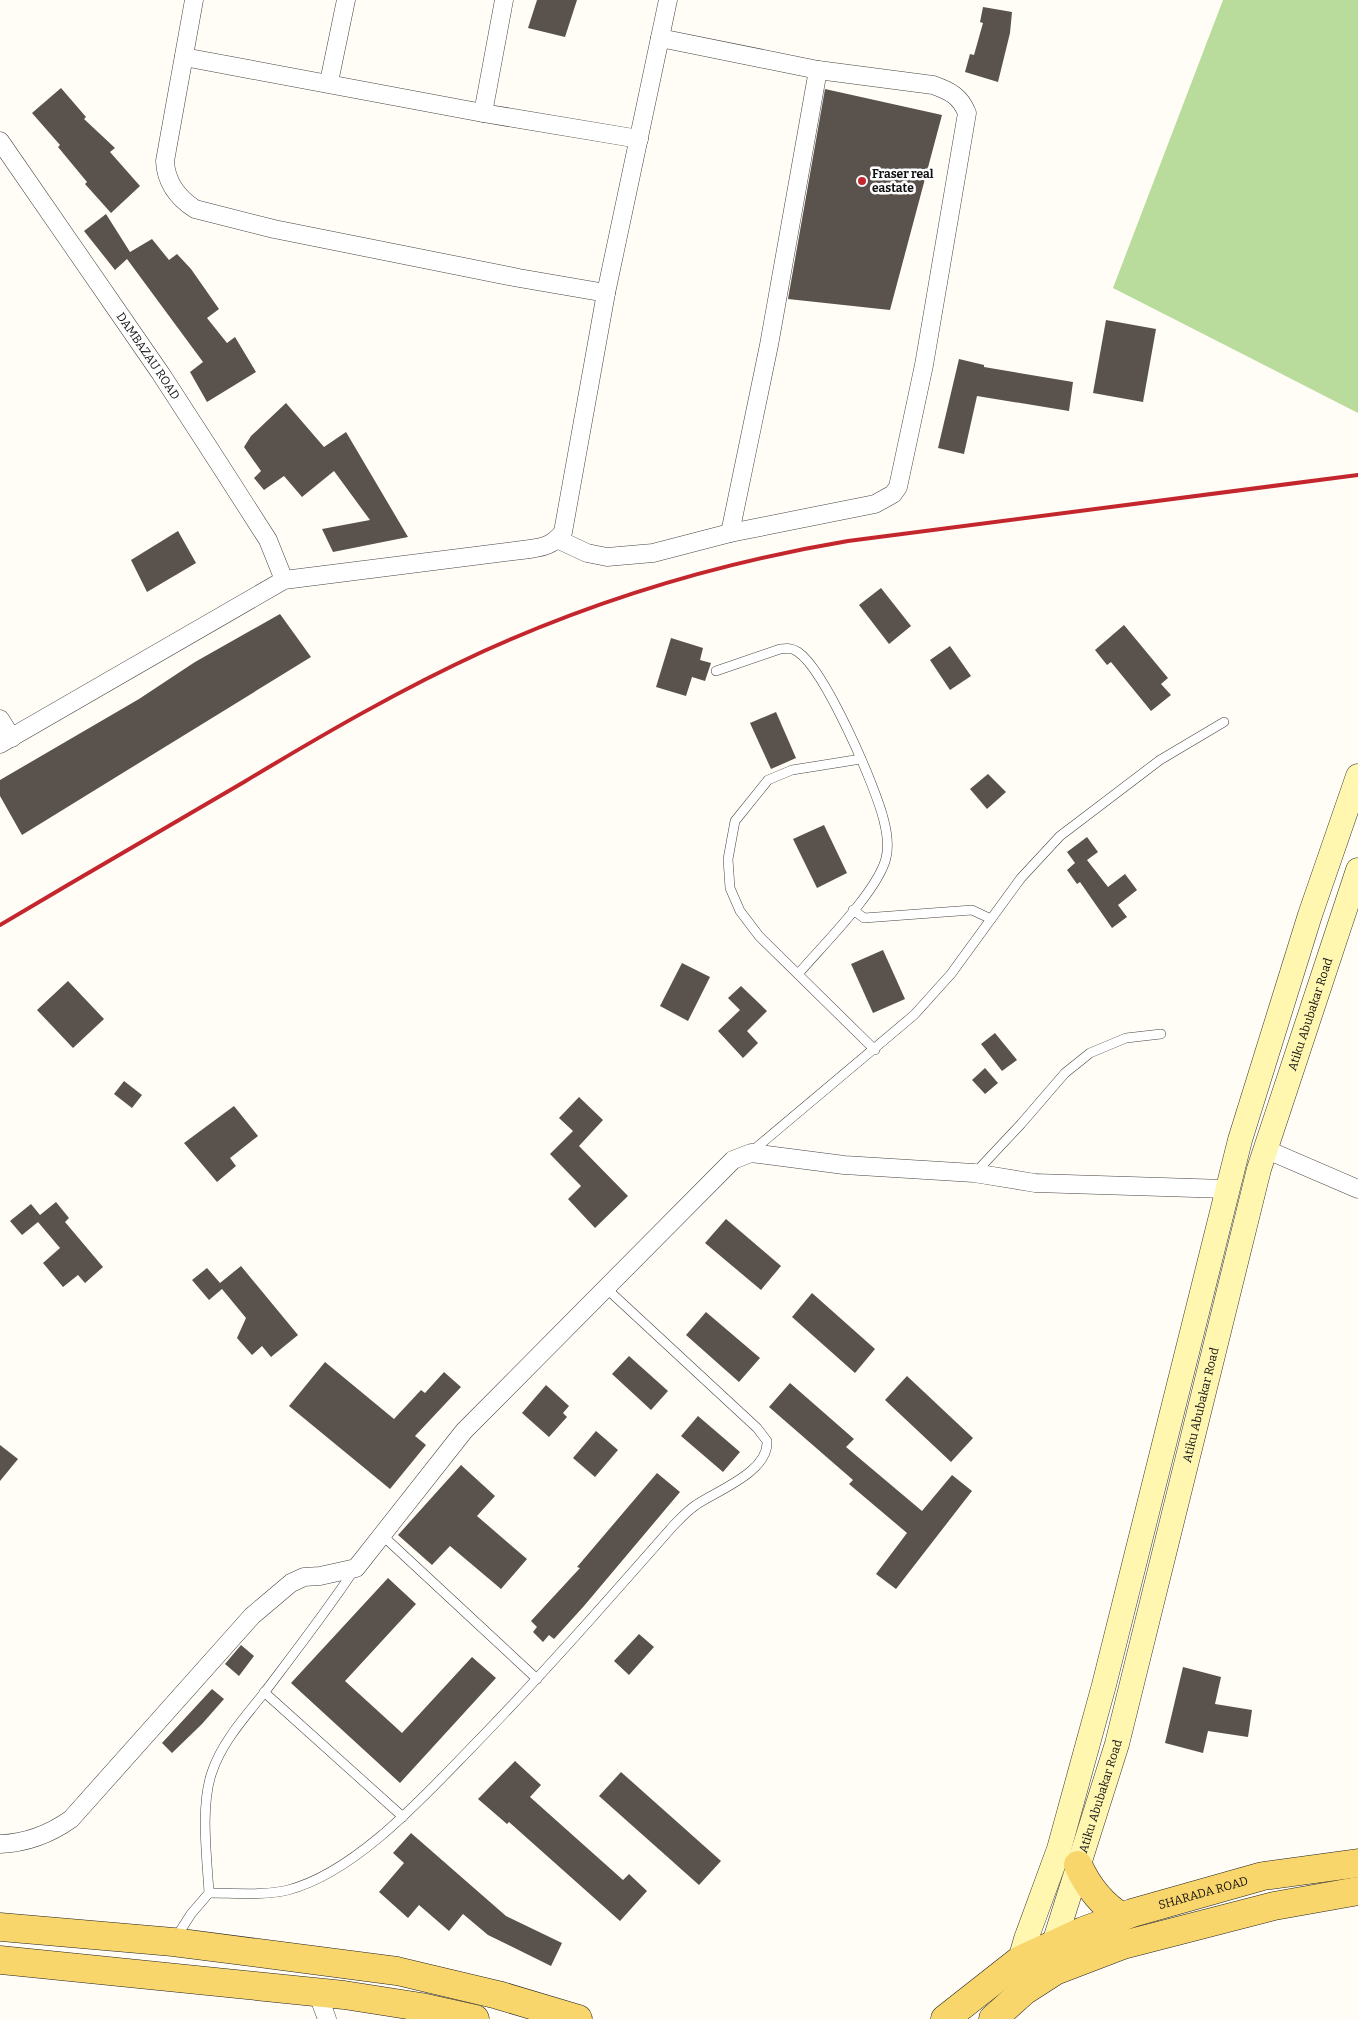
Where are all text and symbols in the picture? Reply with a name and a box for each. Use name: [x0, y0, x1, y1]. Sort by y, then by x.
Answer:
place label: Fraser real eastate: [872, 167, 934, 195]
marker: Fraser real eastate: [856, 175, 868, 187]
street label: DAMBAZAU ROAD: [114, 310, 183, 402]
street label: Atiku Abubakar Road: [1285, 956, 1335, 1072]
street label: Atiku Abubakar Road: [1180, 1346, 1222, 1464]
street label: Atiku Abubakar Road: [1076, 1738, 1125, 1855]
street label: SHARADA ROAD: [1157, 1874, 1250, 1912]

